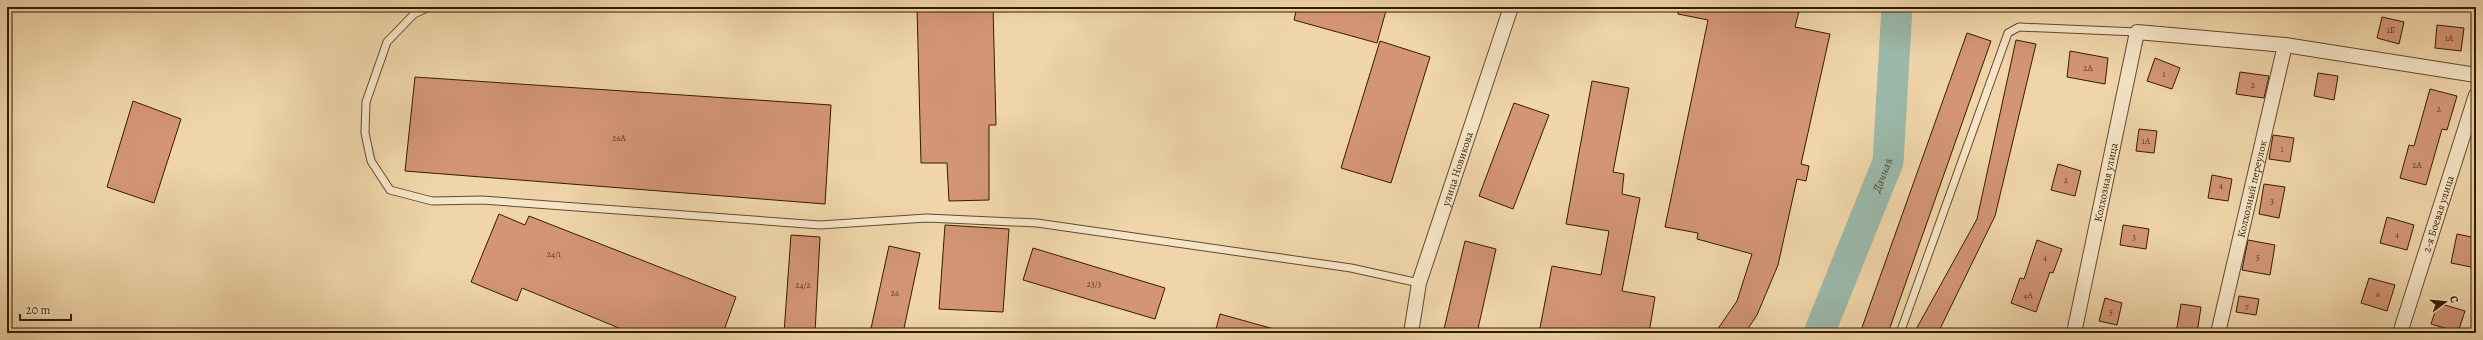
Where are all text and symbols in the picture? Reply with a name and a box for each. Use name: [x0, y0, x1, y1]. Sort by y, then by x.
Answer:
house number: 1Б: [2387, 24, 2395, 36]
house number: 1А: [2445, 32, 2454, 44]
house number: 2А: [2083, 62, 2094, 74]
house number: 1: [2162, 68, 2166, 80]
house number: 2: [2251, 79, 2256, 91]
house number: 2: [2437, 103, 2442, 115]
street label: улица Новикова: [1438, 129, 1477, 209]
house number: 26А: [612, 132, 627, 144]
house number: 1А: [2142, 135, 2151, 147]
street label: Колхозный переулок: [2233, 139, 2271, 239]
street label: Колхозная улица: [2090, 141, 2122, 223]
house number: 1: [2280, 143, 2284, 155]
water label: Дачная: [1868, 158, 1896, 196]
house number: 2А: [2412, 159, 2423, 171]
street label: 2-я Боевая улица: [2419, 173, 2458, 254]
house number: 2: [2064, 174, 2069, 186]
house number: 4: [2219, 179, 2223, 191]
house number: 3: [2270, 195, 2274, 207]
house number: 4: [2395, 228, 2399, 240]
house number: 3: [2132, 231, 2136, 243]
house number: 24/1: [547, 248, 561, 260]
house number: 4: [2043, 251, 2047, 263]
house number: 5: [2256, 251, 2260, 263]
house number: 23/3: [1087, 278, 1102, 290]
house number: 24/2: [795, 279, 812, 291]
north arrow: [2425, 282, 2465, 322]
house number: 26: [891, 287, 899, 299]
house number: 6: [2376, 288, 2380, 300]
house number: 4А: [2023, 289, 2033, 301]
text: С: [2446, 294, 2462, 305]
scale bar: [20, 296, 71, 322]
house number: 7: [2245, 300, 2249, 312]
text: 20 m: [26, 302, 50, 318]
house number: 5: [2109, 306, 2113, 318]

